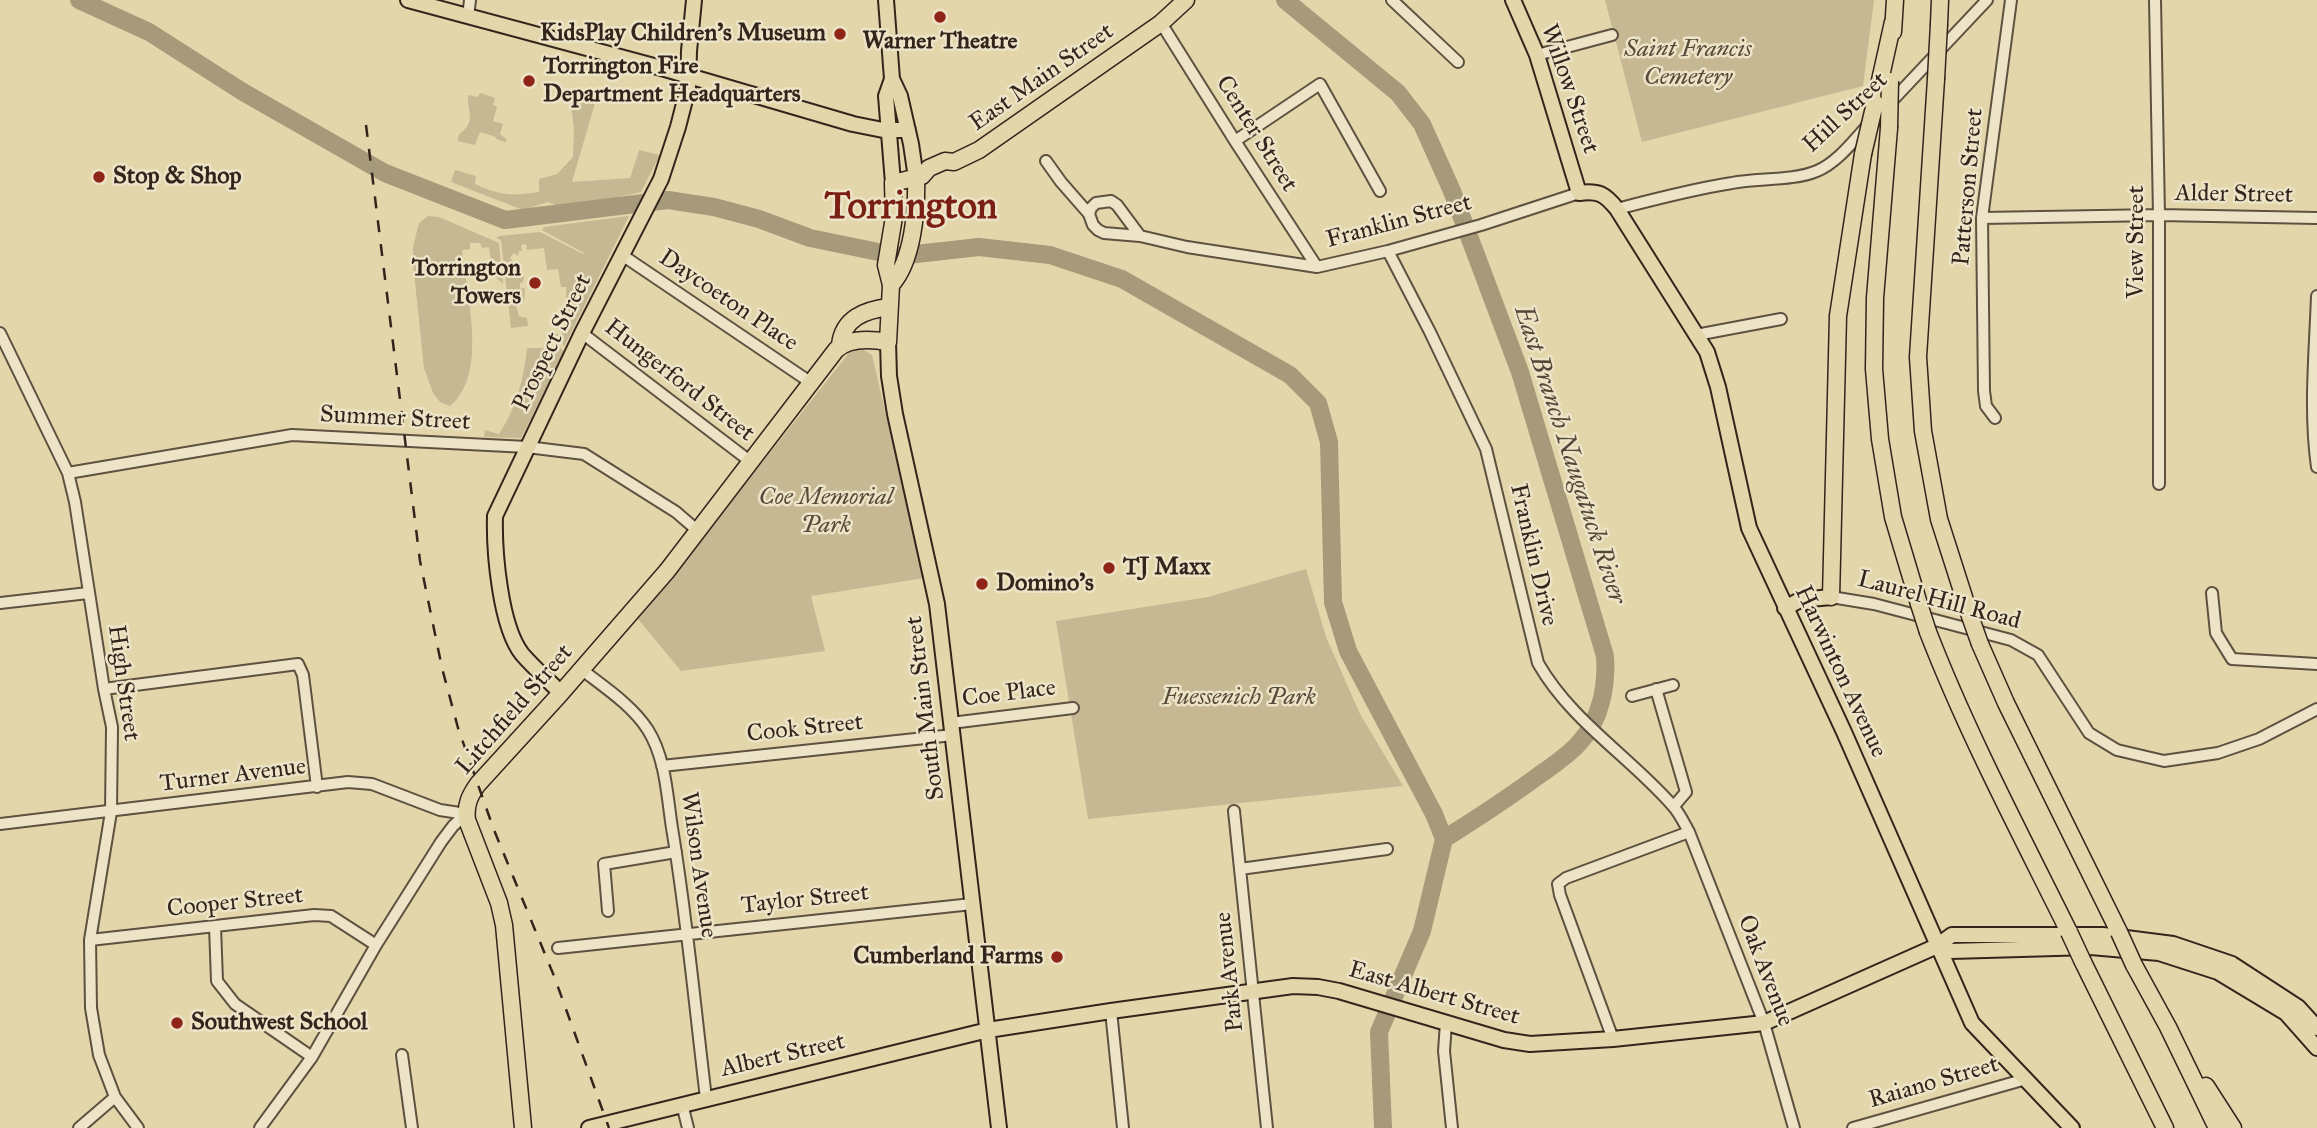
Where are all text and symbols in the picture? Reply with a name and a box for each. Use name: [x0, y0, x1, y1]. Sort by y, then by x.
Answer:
marker: Warner Theatre: [932, 9, 948, 25]
street label: East Main Street: [965, 18, 1119, 138]
place label: KidsPlay Children's Museum: [540, 20, 826, 48]
street label: Willow Street: [1533, 21, 1605, 157]
marker: KidsPlay Children's Museum: [832, 26, 848, 42]
place label: Warner Theatre: [862, 28, 1018, 56]
park label: Saint Francis Cemetery: [1624, 36, 1752, 92]
place label: Torrington Fire Department Headquarters: [543, 53, 800, 109]
street label: Hill Street: [1798, 67, 1894, 159]
street label: Center Street: [1209, 71, 1303, 197]
marker: Torrington Fire Department Headquarters: [521, 73, 537, 89]
street label: Patterson Street: [1948, 107, 1990, 267]
place label: Stop & Shop: [113, 163, 242, 191]
marker: Stop & Shop: [91, 169, 107, 185]
street label: Alder Street: [2175, 180, 2293, 210]
street label: View Street: [2123, 185, 2151, 299]
district label: Torrington: [825, 186, 997, 232]
street label: Franklin Street: [1323, 189, 1475, 255]
street label: Daycoeton Place: [653, 244, 803, 358]
place label: Torrington Towers: [412, 255, 521, 311]
street label: Prospect Street: [507, 270, 599, 416]
marker: Torrington Towers: [527, 275, 543, 291]
water label: East Branch Naugatuck River: [1506, 302, 1632, 608]
street label: Hungerford Street: [598, 314, 760, 448]
street label: Summer Street: [319, 401, 471, 437]
street label: Franklin Drive: [1503, 481, 1563, 629]
park label: Coe Memorial Park: [759, 484, 893, 540]
place label: TJ Maxx: [1123, 554, 1211, 582]
marker: TJ Maxx: [1101, 560, 1117, 576]
street label: Laurel Hill Road: [1854, 565, 2024, 637]
place label: Domino's: [996, 570, 1094, 598]
marker: Domino's: [974, 576, 990, 592]
street label: Harwinton Avenue: [1788, 582, 1892, 762]
street label: South Main Street: [900, 614, 952, 802]
street label: High Street: [101, 623, 145, 743]
street label: Litchfield Street: [451, 639, 579, 781]
street label: Coe Place: [960, 674, 1058, 714]
park label: Fuessenich Park: [1162, 684, 1316, 712]
street label: Cook Street: [745, 709, 865, 749]
street label: Turner Avenue: [158, 753, 308, 799]
street label: Wilson Avenue: [674, 790, 722, 940]
street label: Taylor Street: [740, 879, 870, 921]
street label: Cooper Street: [166, 882, 304, 924]
street label: Park Avenue: [1209, 911, 1251, 1033]
street label: Oak Avenue: [1731, 911, 1799, 1031]
place label: Cumberland Farms: [853, 943, 1043, 971]
marker: Cumberland Farms: [1049, 949, 1065, 965]
street label: East Albert Street: [1345, 956, 1523, 1032]
place label: Southwest School: [191, 1009, 367, 1037]
marker: Southwest School: [169, 1015, 185, 1031]
street label: Albert Street: [718, 1028, 848, 1084]
street label: Raiano Street: [1866, 1051, 2002, 1115]

